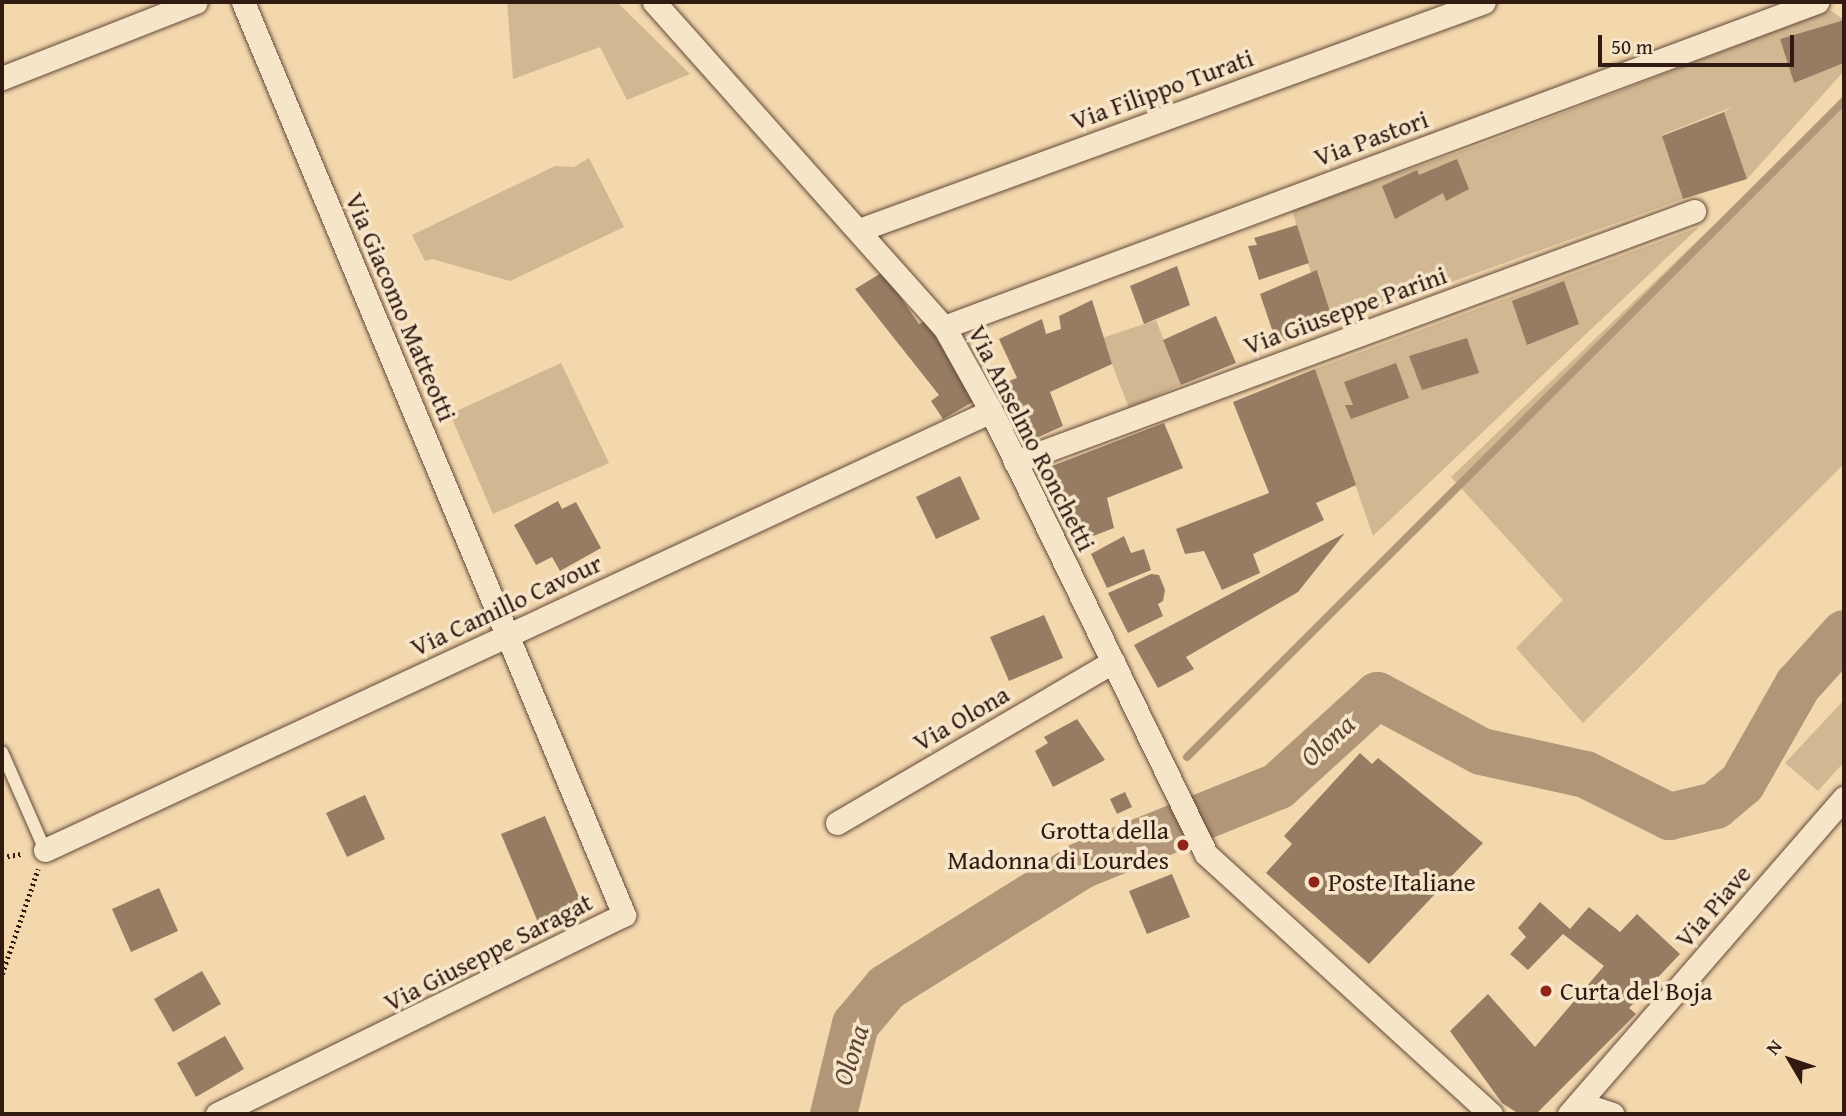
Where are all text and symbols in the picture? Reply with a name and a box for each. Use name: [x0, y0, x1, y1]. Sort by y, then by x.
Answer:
scale bar: [1601, 21, 1797, 65]
text: 50 m: [1611, 31, 1653, 62]
street label: Via Filippo Turati: [1067, 42, 1257, 136]
street label: Via Pastori: [1310, 103, 1432, 173]
street label: Via Giacomo Matteotti: [339, 188, 463, 426]
street label: Via Giuseppe Parini: [1239, 259, 1451, 361]
street label: Via Anselmo Ronchetti: [962, 320, 1102, 556]
street label: Via Camillo Cavour: [405, 547, 607, 663]
street label: Via Olona: [907, 678, 1015, 758]
water label: Olona: [1293, 707, 1361, 773]
place label: Grotta della Madonna di Lourdes: [947, 814, 1169, 876]
marker: Grotta della Madonna di Lourdes: [1175, 837, 1191, 853]
street label: Via Piave: [1668, 858, 1758, 954]
place label: Poste Italiane: [1328, 866, 1476, 898]
marker: Poste Italiane: [1306, 874, 1322, 890]
street label: Via Giuseppe Saragat: [379, 886, 597, 1018]
place label: Curta del Boja: [1560, 975, 1712, 1007]
marker: Curta del Boja: [1538, 983, 1554, 999]
water label: Olona: [825, 1021, 875, 1089]
north arrow: [1755, 1025, 1825, 1095]
text: N: [1759, 1033, 1789, 1061]

